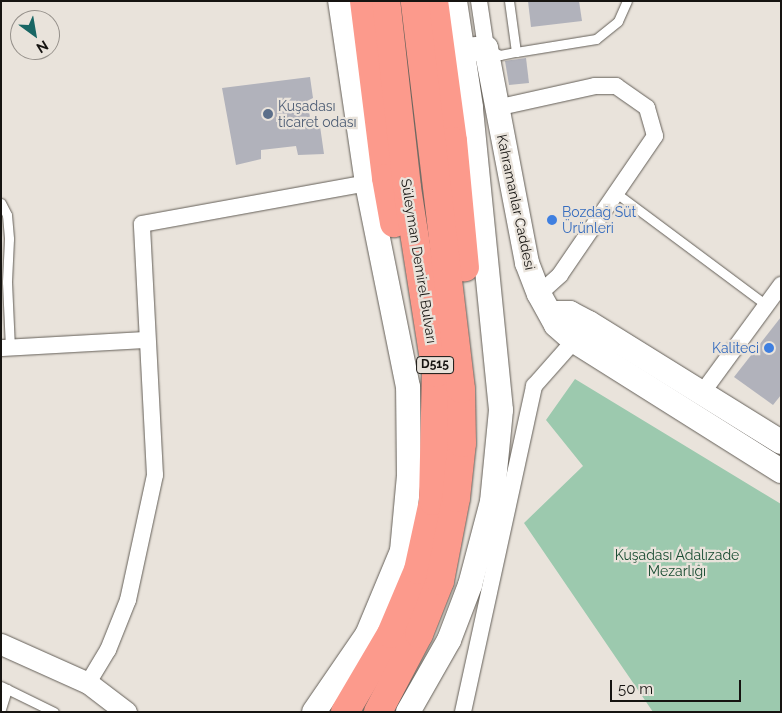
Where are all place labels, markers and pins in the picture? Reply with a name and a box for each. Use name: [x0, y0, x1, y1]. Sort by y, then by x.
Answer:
place label: Kuşadası ticaret odası: [278, 98, 357, 130]
marker: Kuşadası ticaret odası: [262, 108, 274, 120]
place label: Bozdağ Süt Ürünleri: [562, 204, 636, 236]
marker: Bozdağ Süt Ürünleri: [546, 214, 558, 226]
place label: Kaliteci: [712, 340, 759, 356]
marker: Kaliteci: [763, 342, 775, 354]

